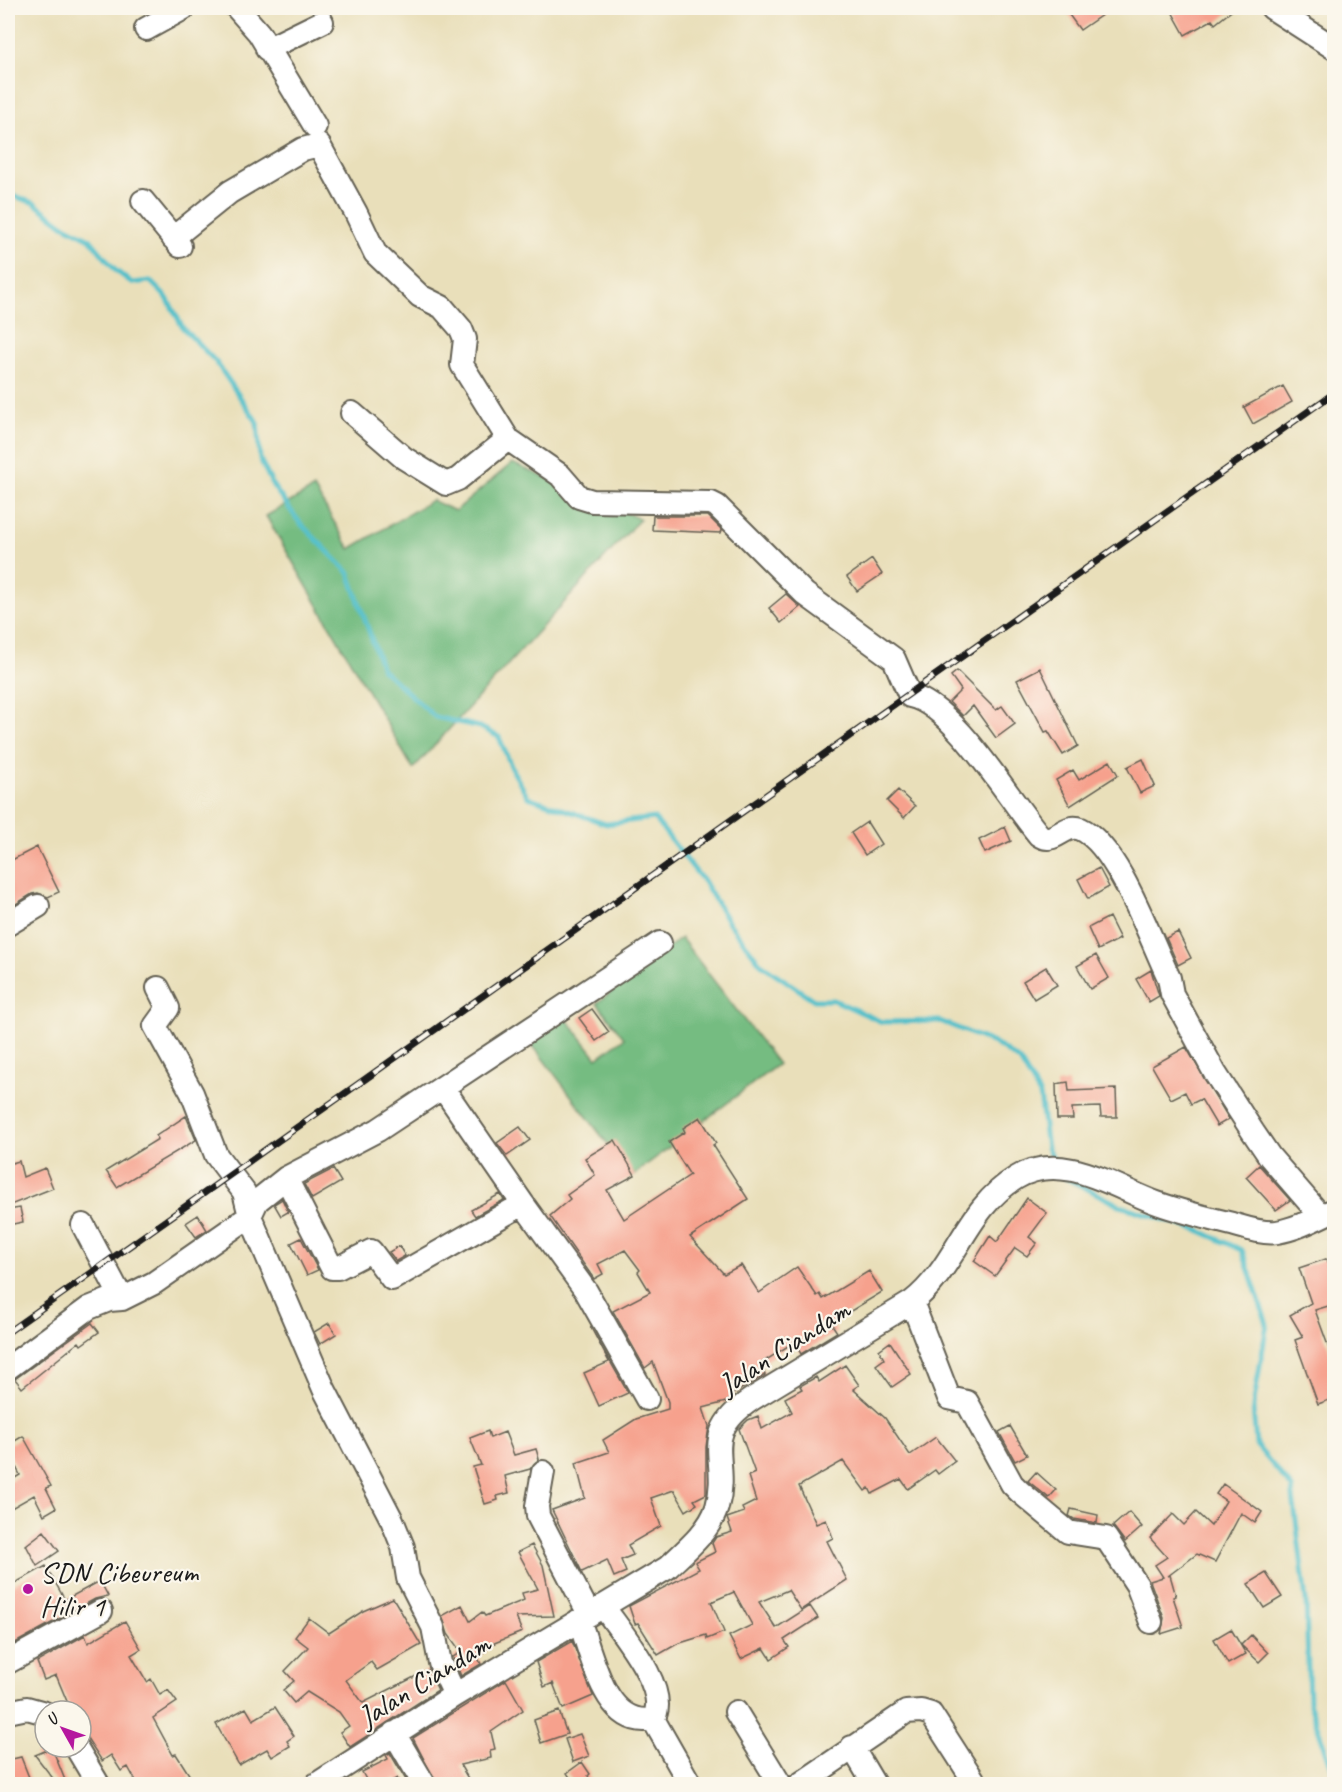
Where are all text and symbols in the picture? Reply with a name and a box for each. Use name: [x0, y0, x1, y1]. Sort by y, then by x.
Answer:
street label: Jalan Ciandam: [710, 1290, 858, 1405]
place label: SDN Cibeureum Hilir 1: [40, 1553, 199, 1625]
marker: SDN Cibeureum Hilir 1: [21, 1582, 35, 1596]
street label: Jalan Ciandam: [349, 1624, 499, 1737]
north arrow: [33, 1699, 93, 1759]
text: U: [42, 1708, 65, 1729]

